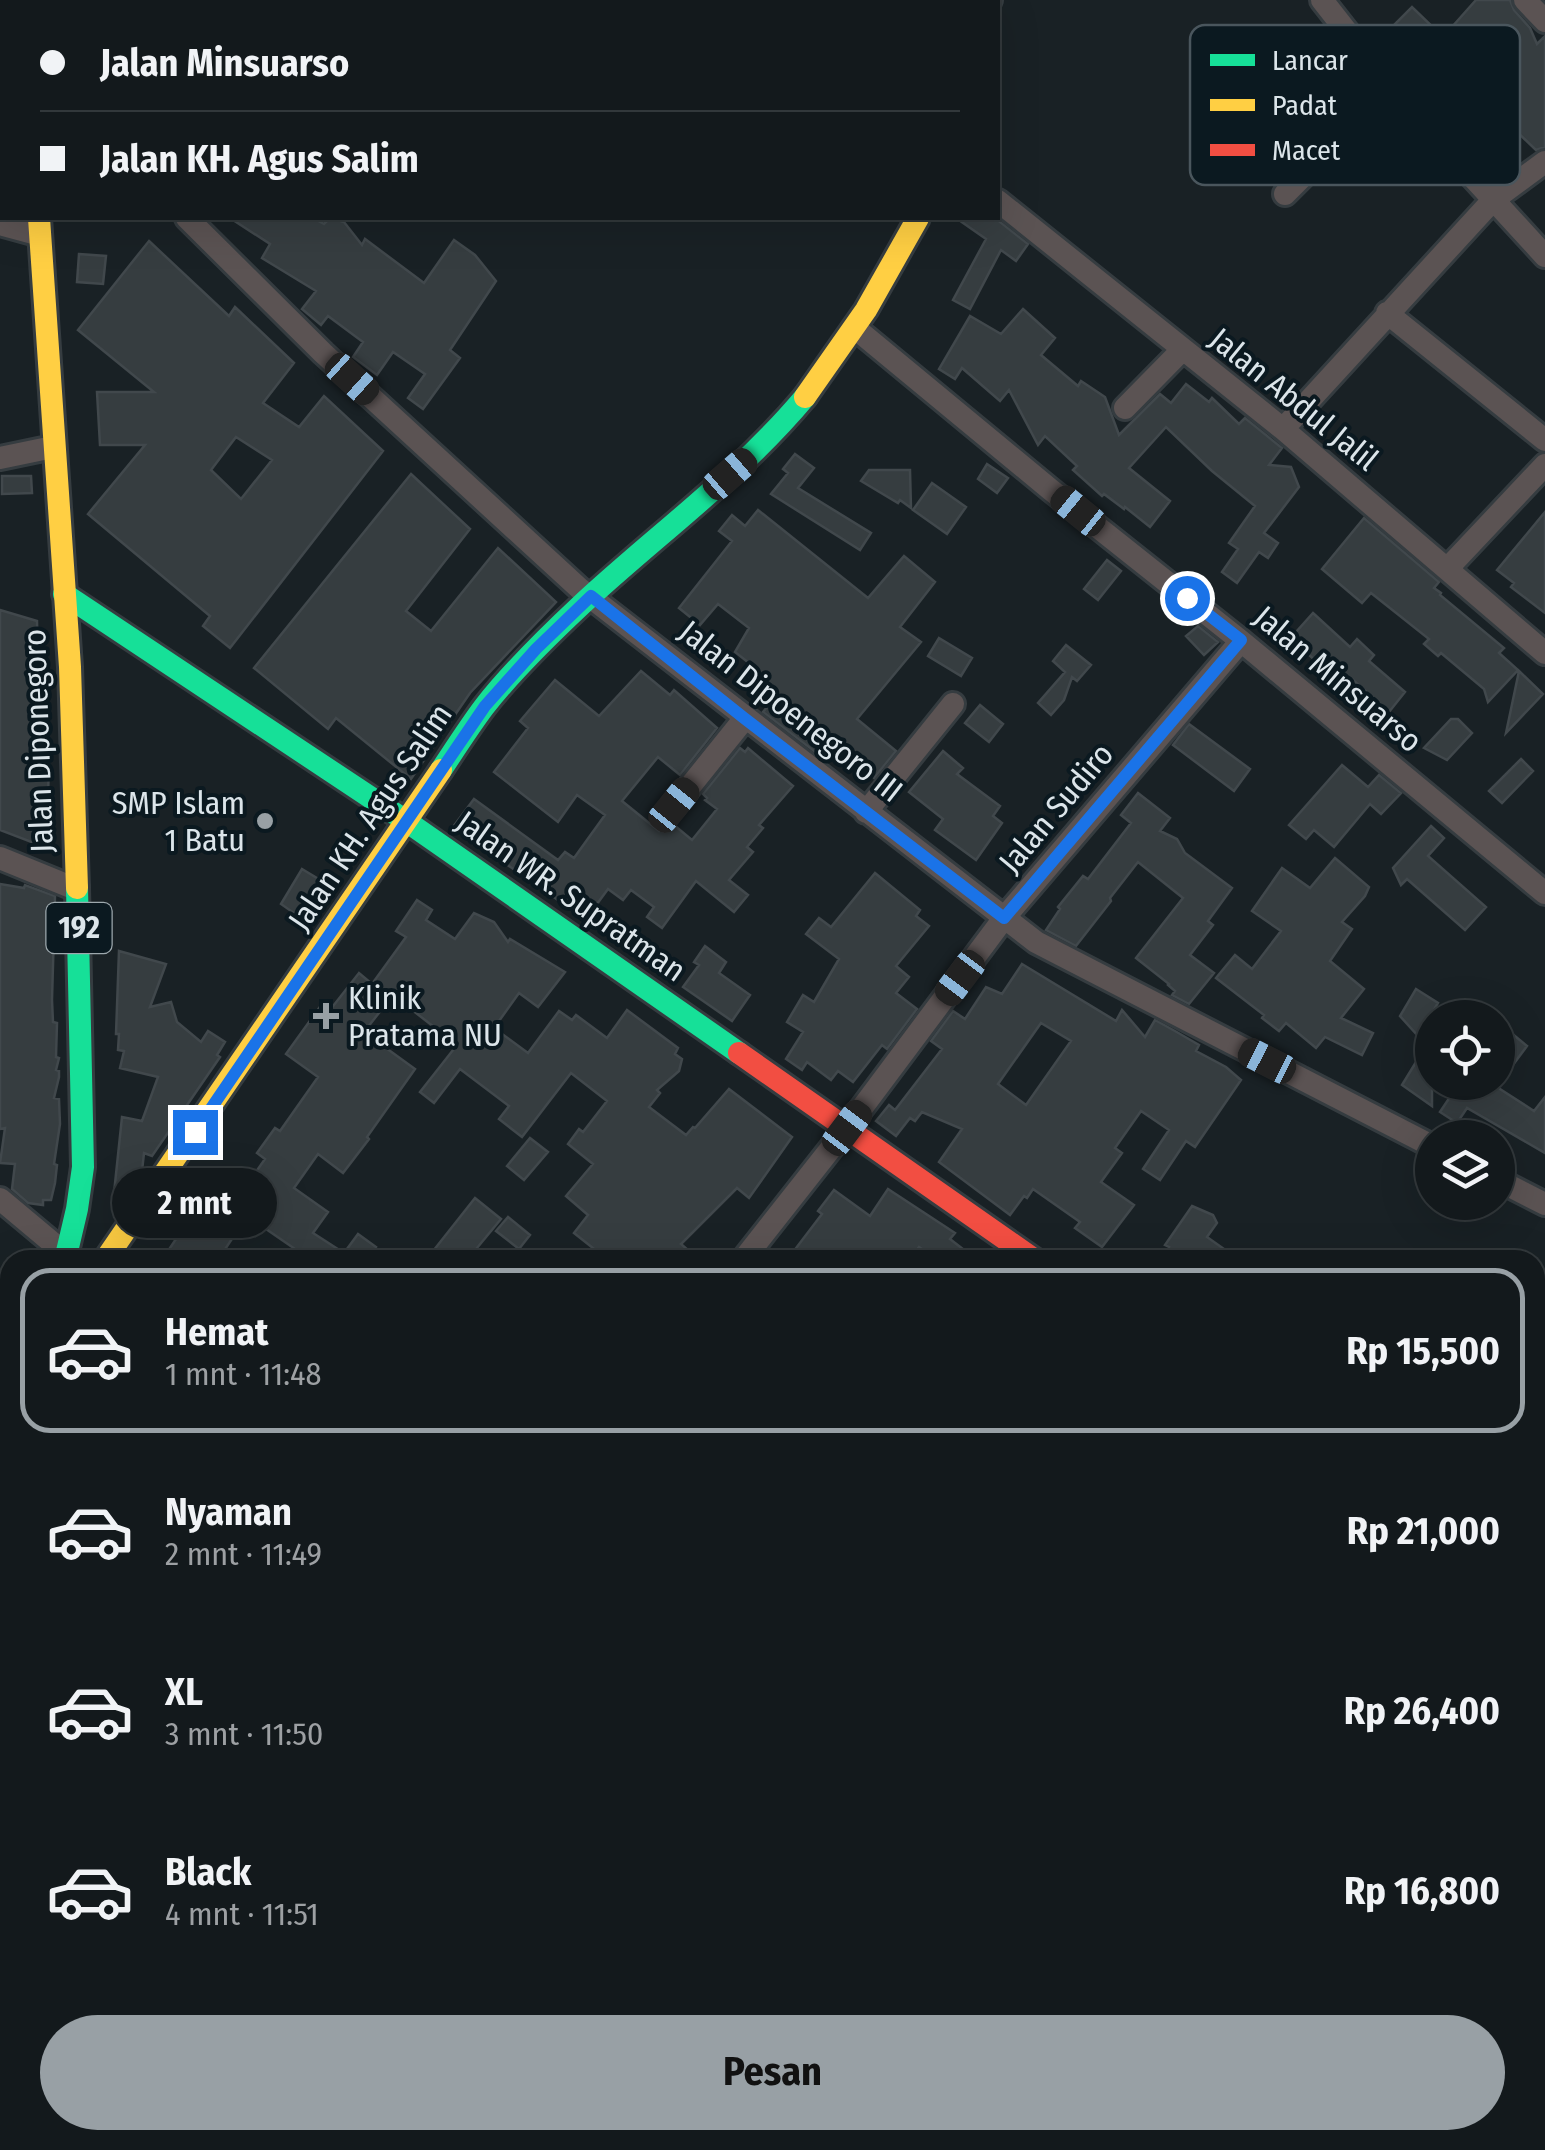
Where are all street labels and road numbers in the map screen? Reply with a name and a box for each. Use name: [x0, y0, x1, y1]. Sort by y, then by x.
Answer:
street label: Jalan Abdul Jalil: [1202, 320, 1386, 478]
street label: Jalan Minsuarso: [1246, 598, 1430, 760]
street label: Jalan Dipoenegoro III: [672, 612, 910, 810]
street label: Jalan Diponegoro: [15, 628, 61, 854]
street label: Jalan KH. Agus Salim: [280, 697, 460, 937]
street label: Jalan Sudiro: [991, 736, 1121, 880]
street label: Jalan WR. Supratman: [449, 803, 693, 989]
road number: 192: [46, 903, 112, 953]

